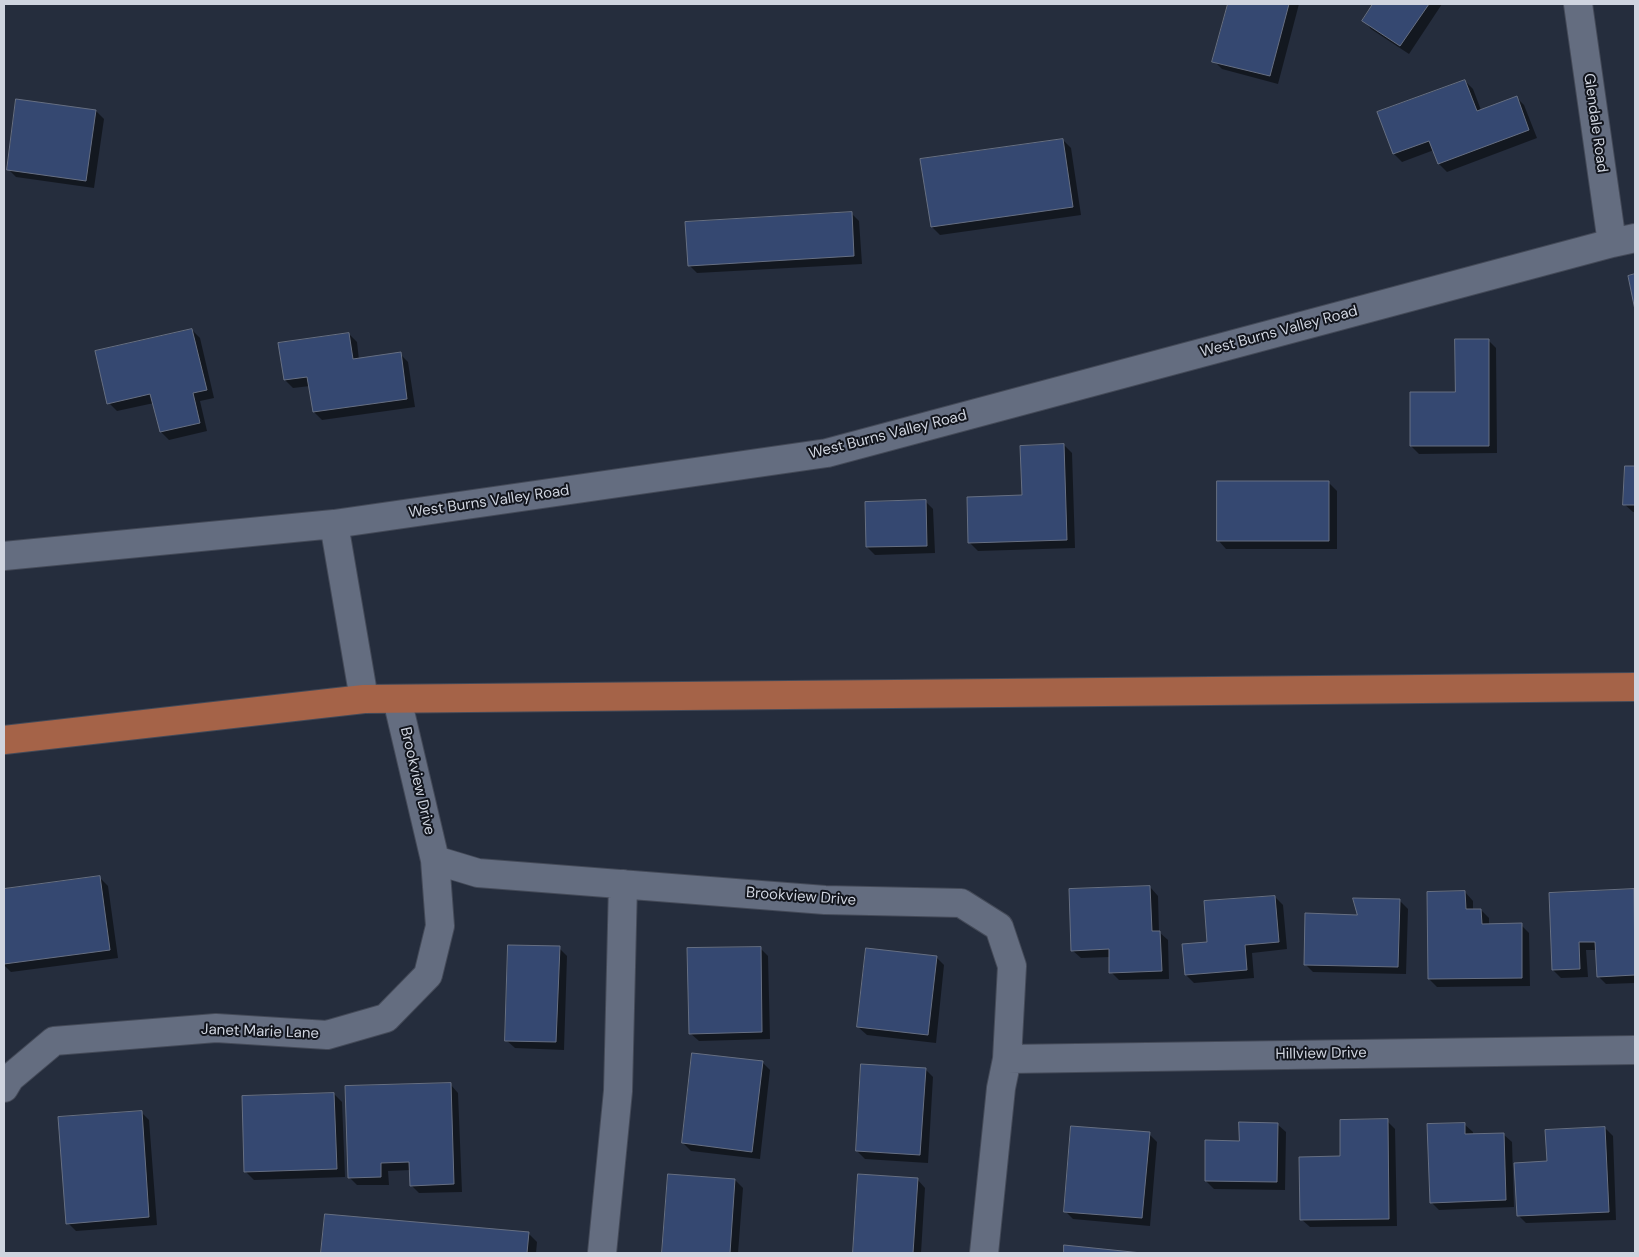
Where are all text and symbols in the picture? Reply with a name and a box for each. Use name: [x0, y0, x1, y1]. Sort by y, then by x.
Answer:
street label: Glendale Road: [1579, 72, 1611, 174]
street label: West Burns Valley Road: [1198, 302, 1360, 362]
street label: West Burns Valley Road: [807, 407, 969, 463]
street label: West Burns Valley Road: [407, 482, 571, 522]
street label: Brookview Drive: [396, 725, 438, 837]
street label: Brookview Drive: [745, 884, 857, 910]
street label: Janet Marie Lane: [201, 1021, 319, 1043]
street label: Hillview Drive: [1275, 1044, 1367, 1064]

